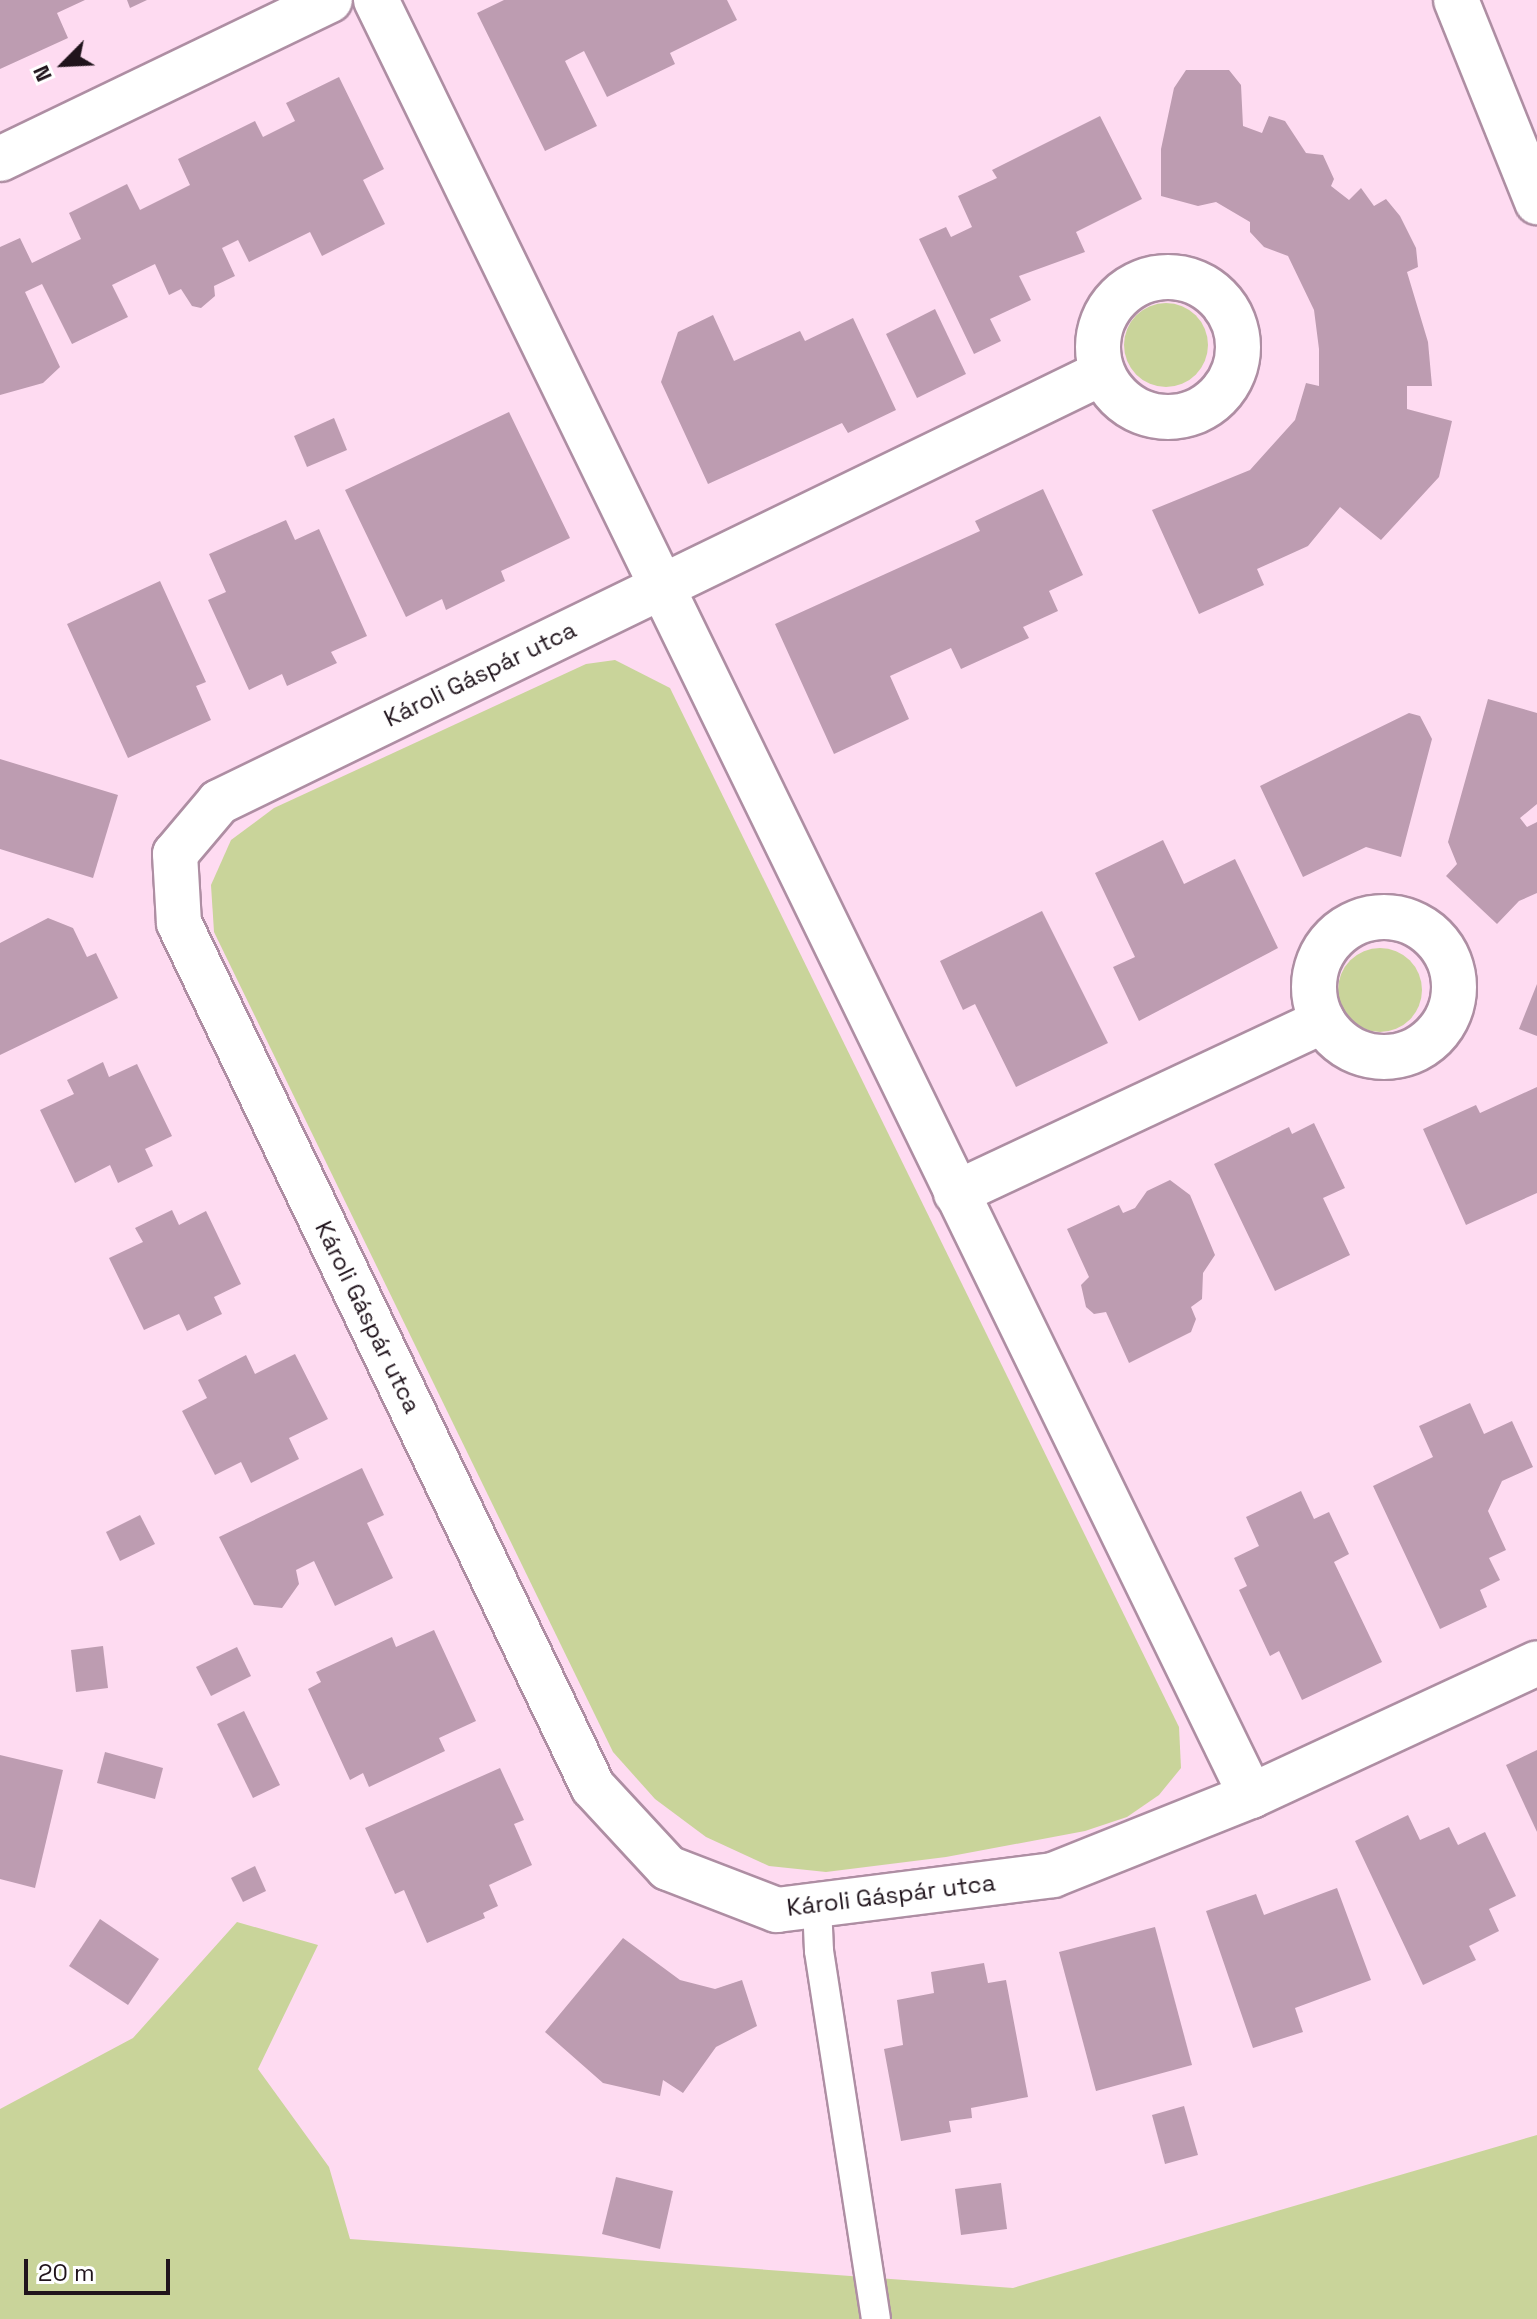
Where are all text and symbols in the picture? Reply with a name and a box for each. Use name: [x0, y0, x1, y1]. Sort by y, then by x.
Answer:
north arrow: [24, 24, 104, 104]
text: N: [26, 61, 58, 86]
street label: Károli Gáspár utca: [379, 615, 581, 733]
street label: Károli Gáspár utca: [309, 1216, 427, 1418]
street label: Károli Gáspár utca: [785, 1868, 997, 1922]
scale bar: [28, 2243, 174, 2293]
text: 20 m: [38, 2257, 95, 2288]

